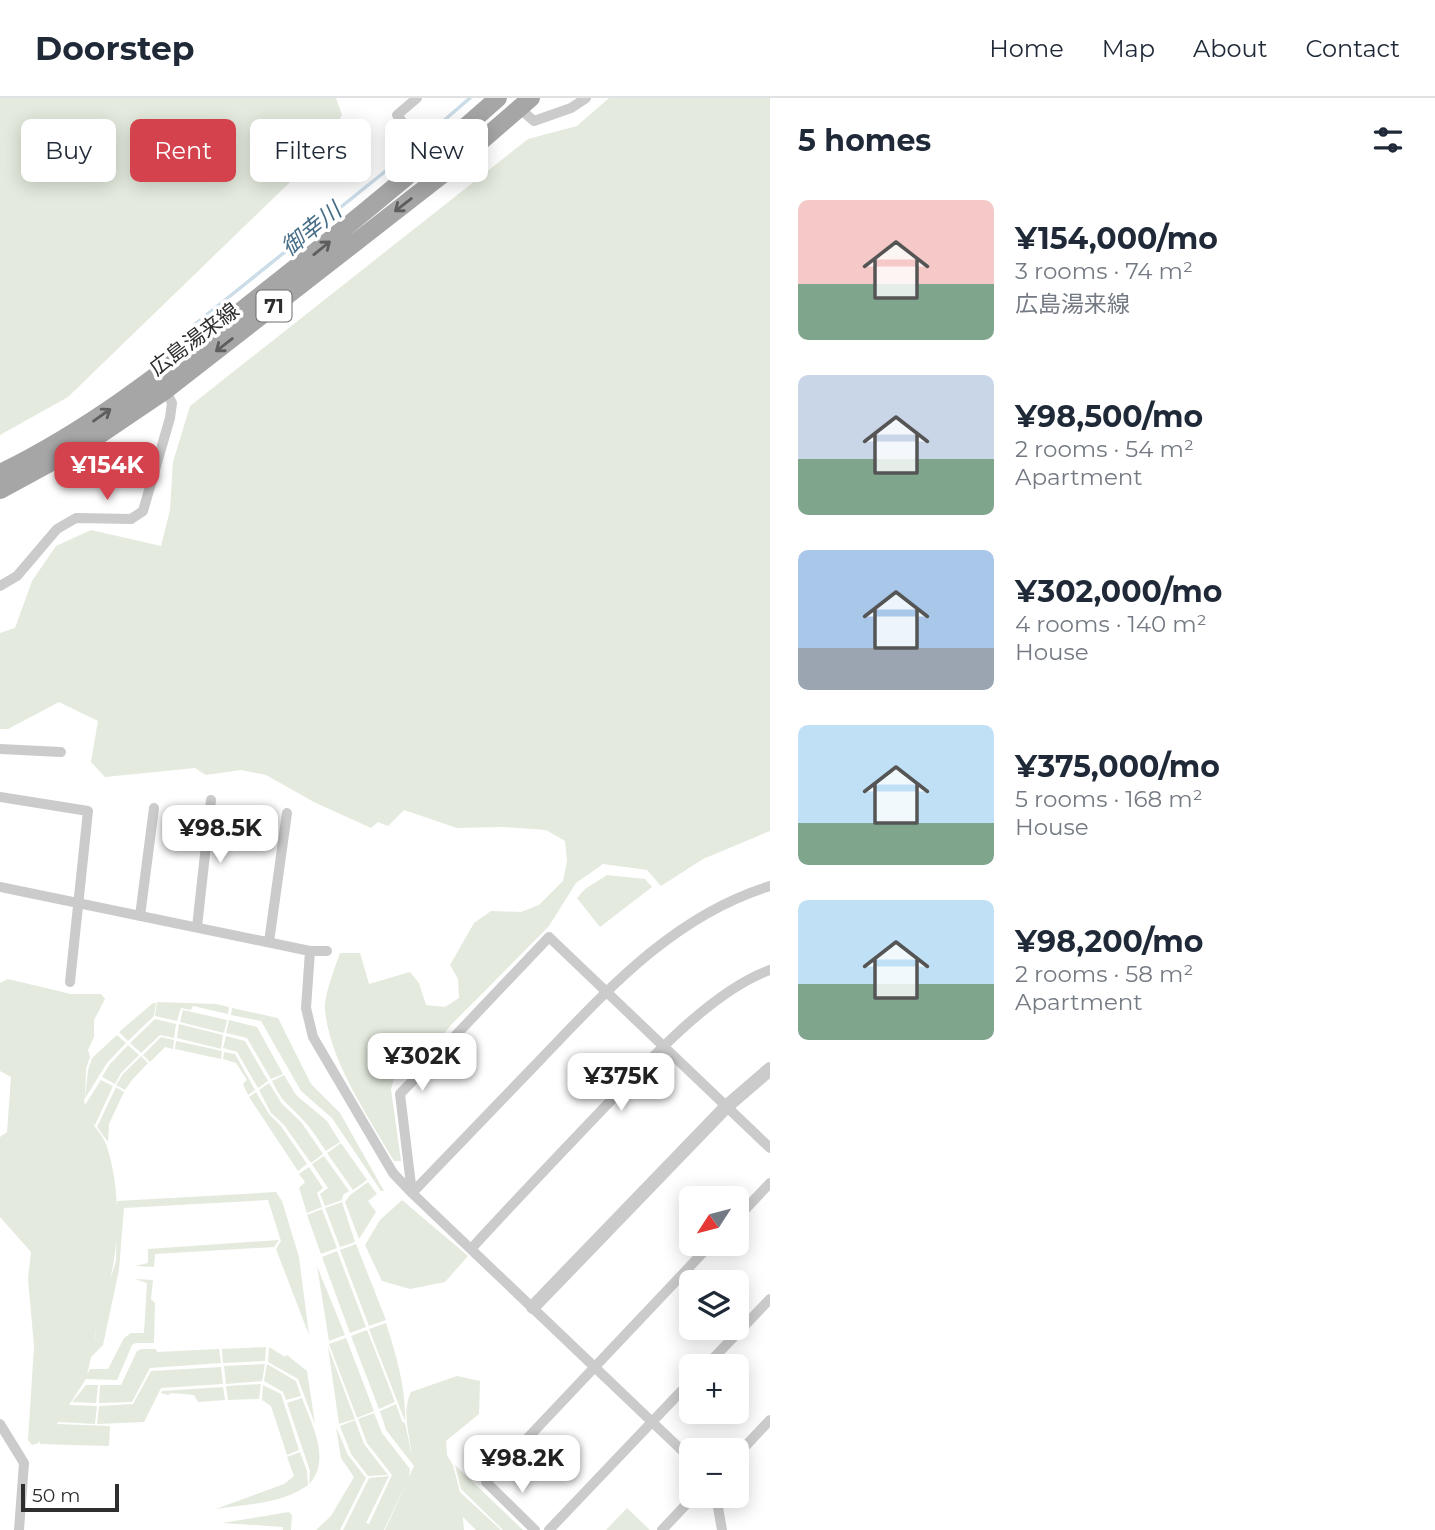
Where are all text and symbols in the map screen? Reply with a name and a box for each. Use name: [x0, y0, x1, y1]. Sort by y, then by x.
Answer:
text: Doorstep: [35, 28, 195, 68]
text: Home: [989, 34, 1064, 63]
text: Map: [1102, 34, 1155, 63]
text: About: [1193, 34, 1267, 63]
text: Contact: [1305, 34, 1400, 63]
chip: Buy: [21, 119, 116, 182]
chip: Rent: [130, 119, 236, 182]
chip: Filters: [250, 119, 371, 182]
chip: New: [385, 119, 488, 182]
icon: filters: [1369, 121, 1407, 159]
text: 5 homes: [798, 122, 931, 159]
water label: 御幸川: [275, 195, 349, 262]
one-way arrow: [395, 197, 413, 212]
text: ¥154,000/mo: [1015, 220, 1218, 257]
icon: home: [854, 228, 938, 312]
one-way arrow: [312, 240, 331, 255]
text: 3 rooms · 74 m²: [1015, 257, 1193, 285]
road number: 71: [256, 290, 292, 322]
text: 広島湯来線: [1015, 290, 1130, 318]
street label: 広島湯来線: [145, 297, 243, 381]
one-way arrow: [216, 338, 234, 353]
text: ¥98,500/mo: [1015, 398, 1203, 435]
icon: home: [854, 403, 938, 487]
one-way arrow: [92, 408, 111, 422]
text: 2 rooms · 54 m²: [1015, 435, 1194, 463]
pin: ¥154K: [58, 442, 156, 502]
text: ¥154K: [70, 451, 144, 479]
text: Apartment: [1015, 463, 1143, 491]
text: ¥302,000/mo: [1015, 573, 1222, 610]
icon: home: [854, 578, 938, 662]
text: 4 rooms · 140 m²: [1015, 610, 1207, 638]
text: House: [1015, 638, 1089, 666]
text: ¥375,000/mo: [1015, 748, 1220, 785]
icon: home: [854, 753, 938, 837]
text: 5 rooms · 168 m²: [1015, 785, 1203, 813]
pin: ¥98.5K: [163, 806, 277, 865]
text: House: [1015, 813, 1089, 841]
text: ¥98.5K: [178, 814, 262, 842]
text: ¥98,200/mo: [1015, 923, 1203, 960]
icon: home: [854, 928, 938, 1012]
text: 2 rooms · 58 m²: [1015, 960, 1193, 988]
text: Apartment: [1015, 988, 1143, 1016]
pin: ¥302K: [373, 1034, 471, 1093]
text: ¥302K: [384, 1042, 460, 1070]
pin: ¥375K: [572, 1054, 670, 1113]
text: ¥375K: [583, 1062, 659, 1090]
north arrow: [679, 1186, 749, 1256]
map controls: [679, 1186, 749, 1508]
button: layers: [679, 1270, 749, 1340]
button: +: [679, 1354, 749, 1424]
pin: ¥98.2K: [465, 1436, 579, 1495]
button: −: [679, 1438, 749, 1508]
text: ¥98.2K: [480, 1444, 564, 1472]
scale bar: [21, 1481, 119, 1513]
text: 50 m: [32, 1484, 80, 1507]

